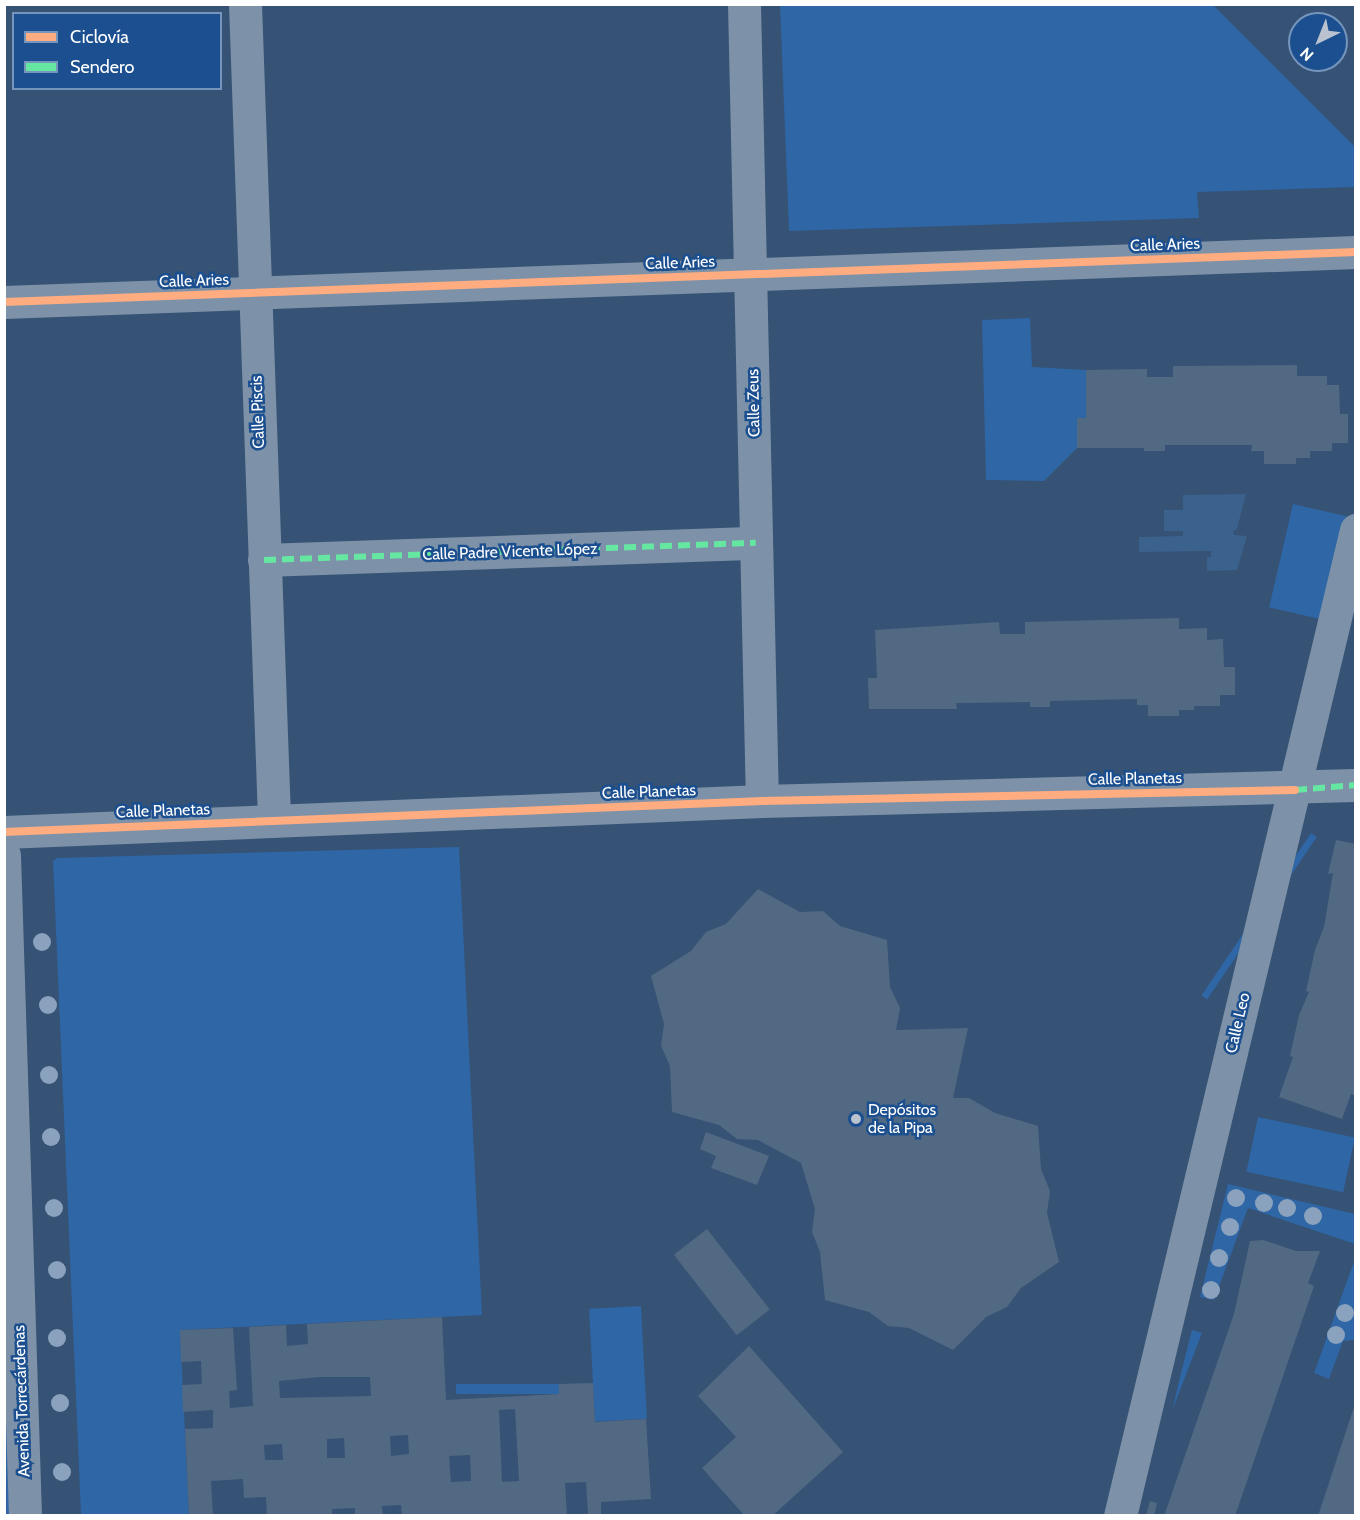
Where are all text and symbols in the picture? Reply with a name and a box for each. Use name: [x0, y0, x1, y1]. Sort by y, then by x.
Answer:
legend: [12, 12, 222, 90]
north arrow: [1288, 12, 1348, 72]
text: Ciclovía: [70, 26, 129, 48]
text: N: [1296, 43, 1317, 65]
text: Sendero: [70, 56, 134, 78]
street label: Calle Aries: [1130, 234, 1200, 256]
street label: Calle Aries: [645, 252, 715, 274]
street label: Calle Aries: [159, 270, 229, 292]
street label: Calle Zeus: [744, 369, 764, 437]
street label: Calle Piscis: [247, 375, 269, 449]
street label: Calle Padre Vicente López: [422, 539, 598, 565]
street label: Calle Planetas: [1088, 769, 1182, 789]
street label: Calle Planetas: [602, 781, 696, 803]
street label: Calle Planetas: [116, 800, 210, 822]
street label: Calle Leo: [1222, 991, 1254, 1055]
place label: Depósitos de la Pipa: [868, 1100, 936, 1138]
marker: Depósitos de la Pipa: [849, 1112, 863, 1126]
street label: Avenida Torrecárdenas: [10, 1325, 34, 1477]

